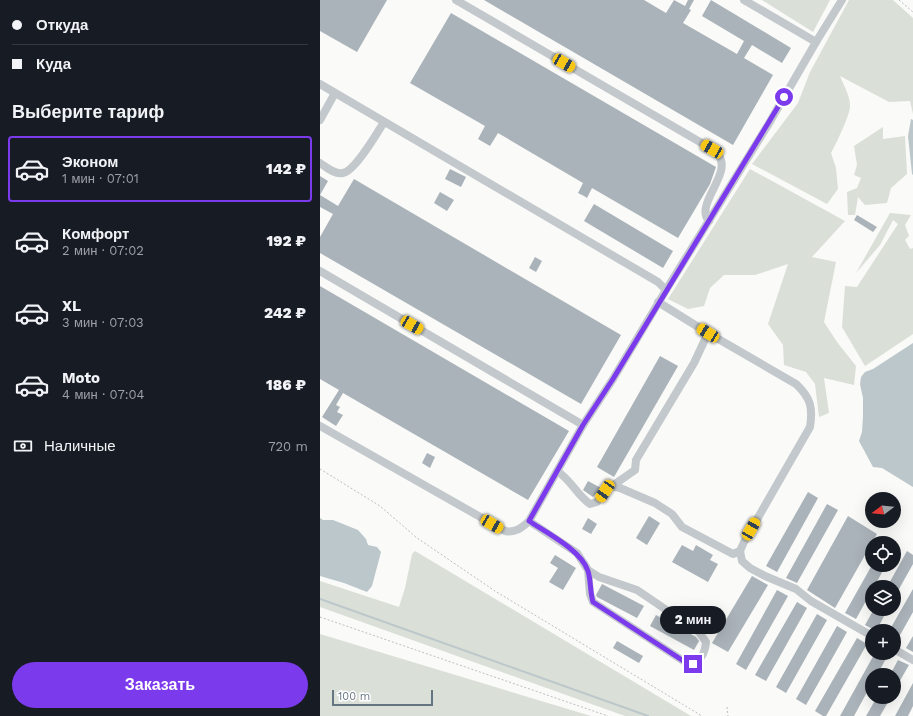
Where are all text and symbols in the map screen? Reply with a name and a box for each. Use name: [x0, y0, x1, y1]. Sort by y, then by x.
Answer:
text: Откуда: [36, 16, 88, 34]
car: [551, 52, 577, 74]
text: Куда: [36, 55, 71, 73]
route start: [775, 88, 793, 106]
text: Выберите тариф: [12, 101, 164, 122]
car: [699, 138, 725, 160]
icon: car: [14, 151, 50, 187]
text: Эконом: [62, 153, 118, 171]
text: 142 ₽: [266, 160, 306, 178]
text: 1 мин · 07:01: [62, 171, 139, 186]
icon: car: [14, 223, 50, 259]
text: Комфорт: [62, 225, 129, 243]
text: 192 ₽: [267, 232, 306, 250]
text: 2 мин · 07:02: [62, 243, 144, 258]
icon: car: [14, 295, 50, 331]
text: XL: [62, 297, 81, 315]
text: 242 ₽: [264, 304, 306, 322]
car: [399, 314, 425, 336]
text: 3 мин · 07:03: [62, 315, 144, 330]
car: [695, 322, 721, 344]
icon: car: [14, 367, 50, 403]
text: Moto: [62, 369, 100, 387]
text: 186 ₽: [266, 376, 306, 394]
text: 4 мин · 07:04: [62, 387, 145, 402]
icon: cash: [12, 435, 34, 457]
text: Наличные: [44, 437, 116, 455]
text: 720 m: [268, 439, 308, 454]
car: [593, 478, 617, 504]
north arrow: [865, 492, 901, 528]
map controls: [865, 492, 901, 704]
car: [479, 513, 505, 535]
car: [740, 516, 762, 542]
button: locate: [865, 536, 901, 572]
button: layers: [865, 580, 901, 616]
callout: 2 мин: [660, 606, 726, 634]
text: 2 мин: [675, 612, 711, 627]
button: +: [865, 624, 901, 660]
route end: [684, 655, 702, 673]
button: Заказать: [12, 662, 308, 708]
button: −: [865, 668, 901, 704]
scale bar: [332, 688, 433, 707]
text: 100 m: [338, 690, 370, 703]

